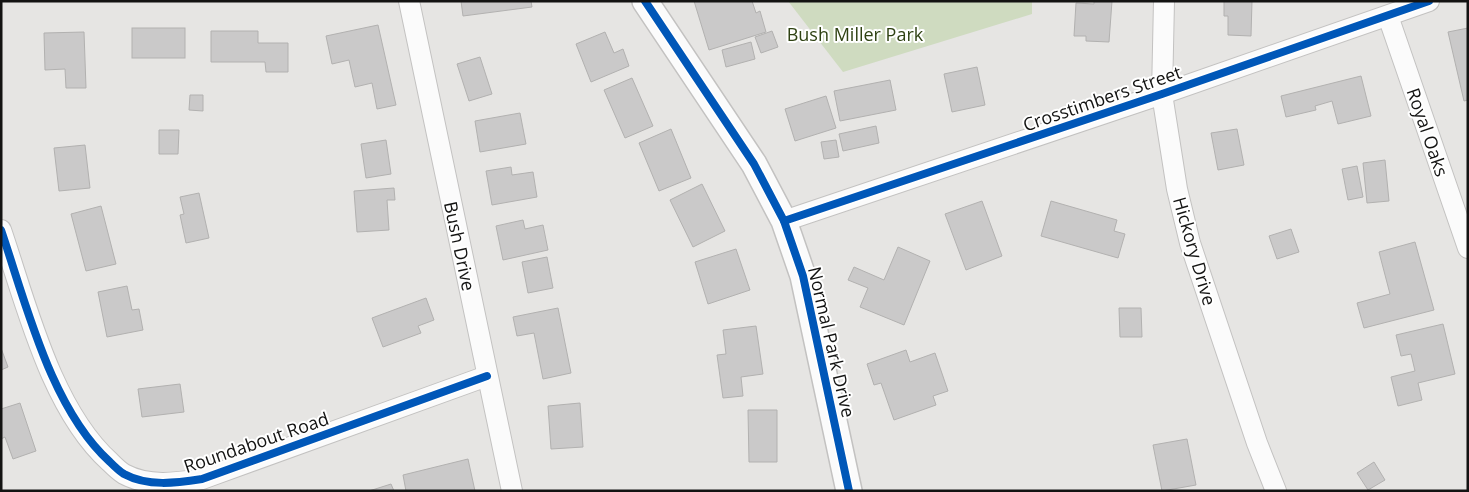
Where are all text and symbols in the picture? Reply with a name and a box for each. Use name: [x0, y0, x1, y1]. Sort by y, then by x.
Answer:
park label: Bush Miller Park: [787, 22, 924, 46]
street label: Crosstimbers Street: [1019, 60, 1185, 136]
street label: Royal Oaks: [1402, 84, 1454, 180]
street label: Hickory Drive: [1168, 194, 1222, 308]
street label: Bush Drive: [439, 199, 481, 293]
street label: Normal Park Drive: [803, 264, 861, 420]
street label: Roundabout Road: [180, 406, 332, 478]

